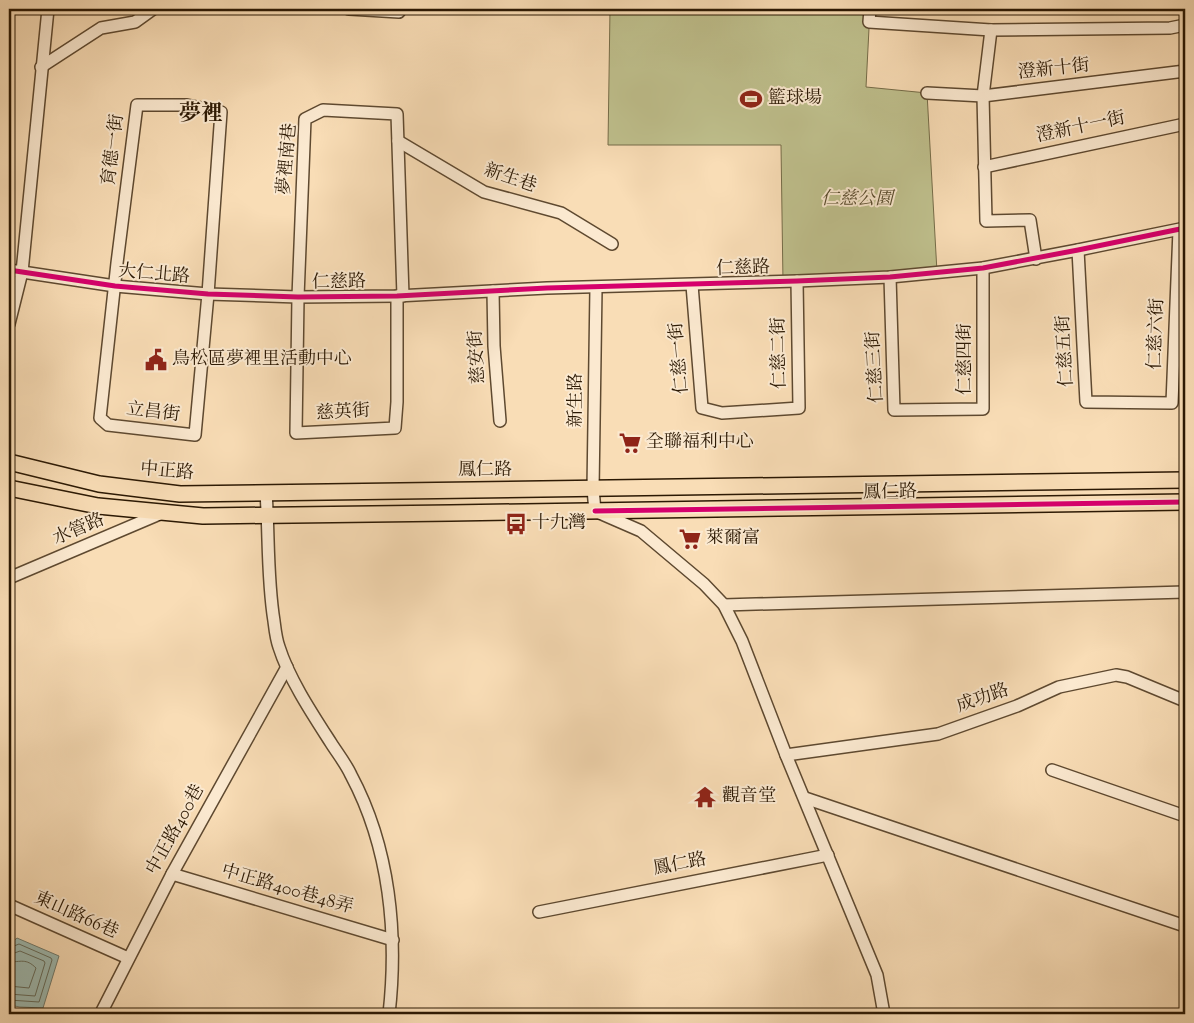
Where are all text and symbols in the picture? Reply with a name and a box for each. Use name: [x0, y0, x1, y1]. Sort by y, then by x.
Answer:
street label: 澄新十街: [1017, 53, 1091, 87]
sports icon: 籃球場: [738, 86, 764, 112]
place label: 籃球場: [768, 86, 822, 112]
district label: 夢裡: [179, 99, 223, 131]
street label: 澄新十一街: [1034, 106, 1128, 150]
street label: 育德一街: [97, 113, 131, 187]
street label: 夢裡南巷: [272, 122, 304, 196]
street label: 新生巷: [480, 158, 540, 200]
park label: 仁慈公園: [821, 187, 896, 213]
street label: 仁慈路: [716, 255, 770, 283]
street label: 大仁北路: [117, 259, 191, 291]
street label: 仁慈路: [312, 270, 366, 296]
street label: 仁慈六街: [1143, 298, 1171, 370]
street label: 仁慈五街: [1051, 314, 1081, 388]
street label: 仁慈二街: [766, 317, 794, 389]
street label: 仁慈一街: [664, 321, 696, 395]
street label: 仁慈四街: [953, 323, 979, 395]
street label: 慈安街: [464, 329, 492, 385]
street label: 仁慈三街: [861, 330, 891, 404]
public building icon: 鳥松區夢裡里活動中心: [143, 347, 169, 373]
place label: 鳥松區夢裡里活動中心: [172, 347, 352, 373]
street label: 新生路: [564, 373, 590, 427]
street label: 立昌街: [125, 397, 181, 429]
street label: 慈英街: [315, 399, 371, 427]
supermarket icon: 全聯福利中心: [617, 430, 643, 456]
place label: 全聯福利中心: [646, 430, 754, 456]
street label: 中正路: [139, 457, 195, 487]
street label: 鳳仁路: [458, 458, 512, 484]
street label: 鳳仁路: [863, 480, 917, 506]
street label: 水管路: [49, 507, 109, 553]
bus stop icon: 十九灣: [503, 511, 529, 537]
place label: 十九灣: [532, 511, 586, 537]
supermarket icon: 萊爾富: [677, 526, 703, 552]
place label: 萊爾富: [706, 526, 760, 552]
street label: 成功路: [953, 678, 1013, 720]
street label: 中正路400巷: [140, 780, 212, 880]
temple icon: 觀音堂: [692, 784, 718, 810]
place label: 觀音堂: [722, 784, 776, 810]
street label: 鳳仁路: [651, 847, 709, 883]
street label: 中正路400巷48弄: [218, 859, 356, 921]
street label: 東山路66巷: [30, 886, 122, 946]

